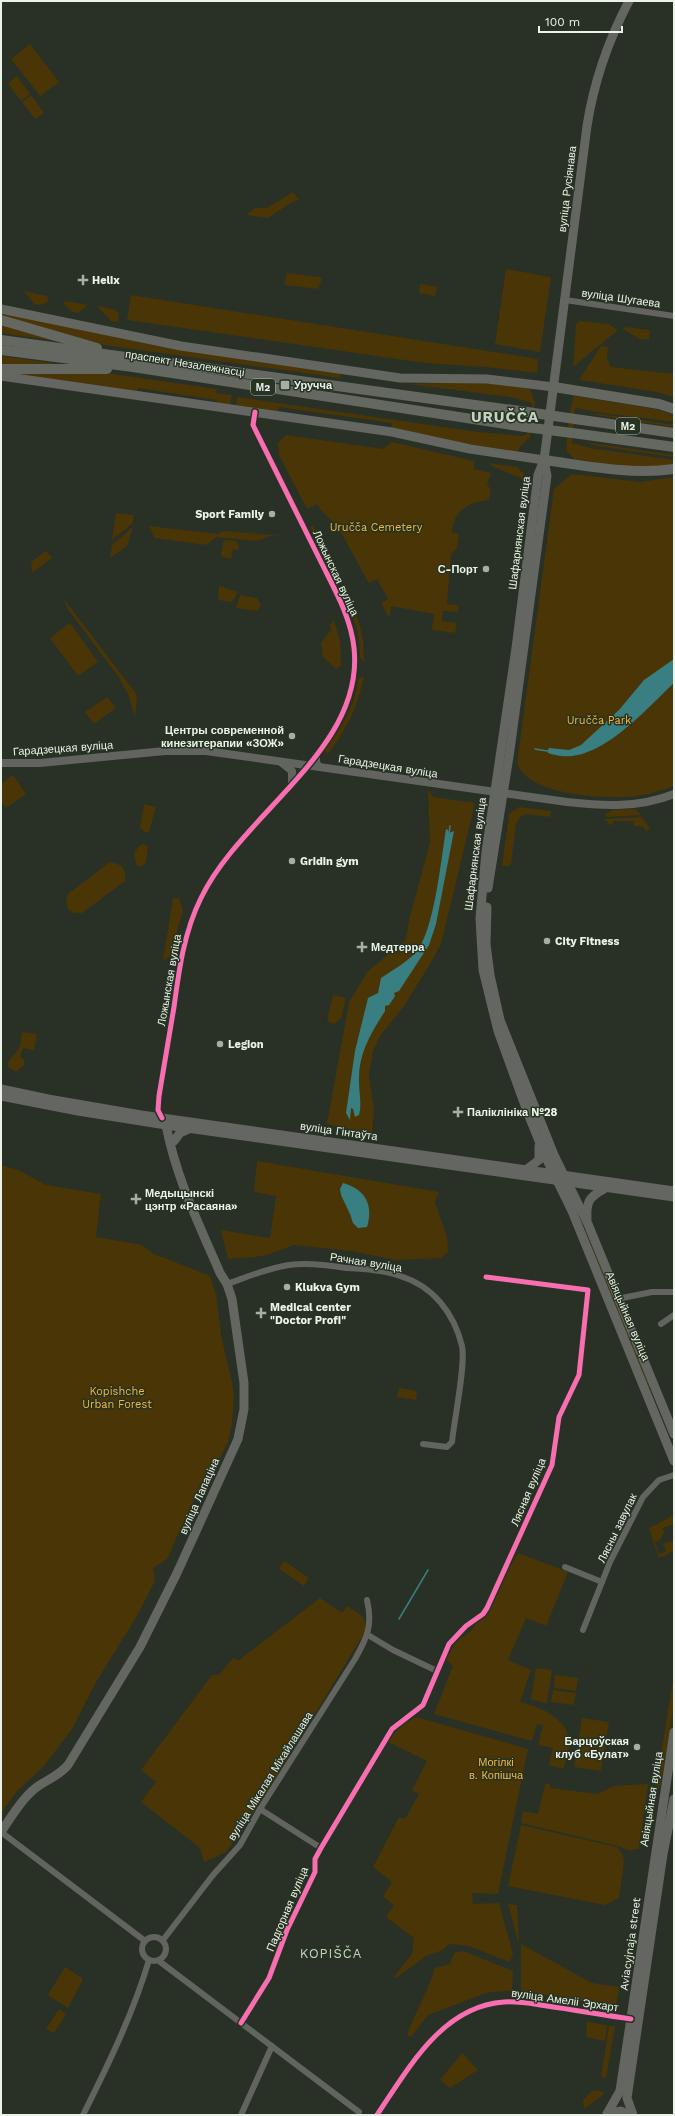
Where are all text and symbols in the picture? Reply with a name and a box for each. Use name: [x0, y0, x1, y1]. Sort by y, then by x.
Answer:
scale bar: [539, 8, 622, 34]
text: 100 m: [545, 15, 580, 29]
street label: вуліца Русіянава: [556, 144, 579, 233]
marker: Helix: [77, 274, 89, 286]
place label: Helix: [92, 274, 120, 287]
street label: вуліца Шугаева: [581, 287, 662, 311]
street label: праспект Незалежнасці: [124, 348, 246, 379]
road number: М2: [251, 379, 275, 395]
marker: Уручча: [279, 379, 291, 391]
place label: Уручча: [294, 379, 333, 392]
district label: URUČČA: [471, 408, 539, 426]
road number: М2: [616, 418, 640, 434]
street label: Шафарнянская вуліца: [506, 475, 533, 590]
place label: Sport Family: [195, 508, 265, 521]
marker: Sport Family: [267, 509, 277, 519]
park label: Uručča Cemetery: [330, 521, 423, 534]
street label: Ложынская вуліца: [310, 528, 361, 619]
place label: С-Порт: [438, 563, 479, 576]
marker: С-Порт: [481, 564, 491, 574]
park label: Uručča Park: [567, 714, 631, 727]
place label: Центры современной кинезитерапии «ЗОЖ»: [161, 724, 285, 750]
marker: Центры современной кинезитерапии «ЗОЖ»: [287, 731, 297, 741]
street label: Гарадзецкая вуліца: [12, 738, 114, 758]
street label: Гарадзецкая вуліца: [337, 752, 439, 781]
street label: Шафарнянская вуліца: [462, 796, 489, 911]
place label: Gridin gym: [300, 855, 359, 868]
marker: Gridin gym: [287, 856, 297, 866]
street label: Ложынская вуліца: [155, 932, 184, 1027]
place label: City Fitness: [555, 935, 619, 948]
marker: City Fitness: [542, 936, 552, 946]
marker: Медтерра: [356, 941, 368, 953]
place label: Медтерра: [371, 941, 425, 954]
place label: Legion: [228, 1038, 264, 1051]
marker: Legion: [215, 1039, 225, 1049]
marker: Паліклініка №28: [452, 1106, 464, 1118]
place label: Паліклініка №28: [467, 1106, 558, 1119]
street label: вуліца Гінтаўта: [299, 1120, 379, 1143]
place label: Медыцынскі цэнтр «Расаяна»: [145, 1187, 238, 1213]
marker: Медыцынскі цэнтр «Расаяна»: [130, 1193, 142, 1205]
street label: Рачная вуліца: [329, 1250, 404, 1275]
street label: Авіяцыйная вуліца: [603, 1269, 653, 1364]
place label: Klukva Gym: [295, 1281, 360, 1294]
marker: Klukva Gym: [282, 1282, 292, 1292]
place label: Medical center "Doctor Profi": [270, 1301, 351, 1327]
marker: Medical center "Doctor Profi": [255, 1307, 267, 1319]
park label: Kopishche Urban Forest: [82, 1385, 152, 1411]
street label: вуліца Лапаціна: [177, 1455, 222, 1536]
street label: Лясная вуліца: [508, 1455, 549, 1528]
street label: Лясны завулак: [595, 1491, 640, 1565]
street label: вуліца Мікалая Міхайлашава: [225, 1709, 316, 1843]
place label: Барцоўская клуб «Булат»: [555, 1735, 630, 1761]
marker: Барцоўская клуб «Булат»: [632, 1742, 642, 1752]
street label: Авіяцыйная вуліца: [638, 1750, 666, 1847]
park label: Могілкі в. Копішча: [469, 1756, 524, 1782]
street label: Падгорная вуліца: [264, 1864, 311, 1953]
street label: Aviacyjnaja street: [618, 1896, 644, 1991]
district label: KOPIŠČA: [300, 1945, 362, 1961]
street label: вуліца Амеліі Эрхарт: [511, 1987, 619, 2014]

